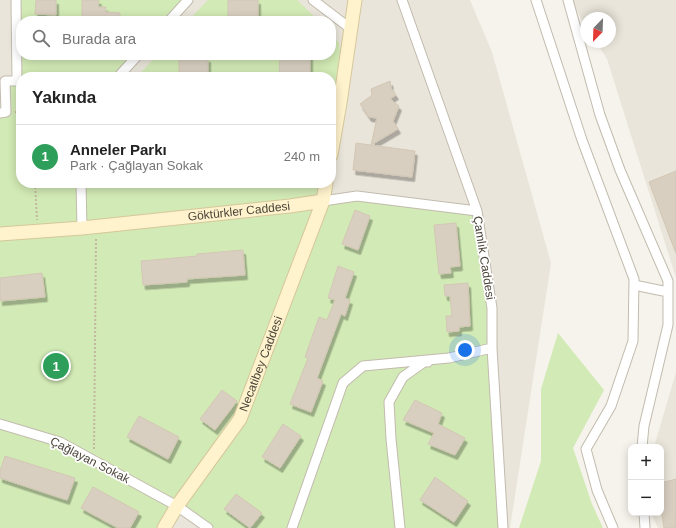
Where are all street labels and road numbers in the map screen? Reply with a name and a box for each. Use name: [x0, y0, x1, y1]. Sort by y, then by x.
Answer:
street label: Göktürkler Caddesi: [187, 199, 291, 224]
street label: Çamlık Caddesi: [470, 215, 498, 301]
street label: Necatibey Caddesi: [237, 314, 285, 413]
street label: Çağlayan Sokak: [48, 434, 133, 487]

